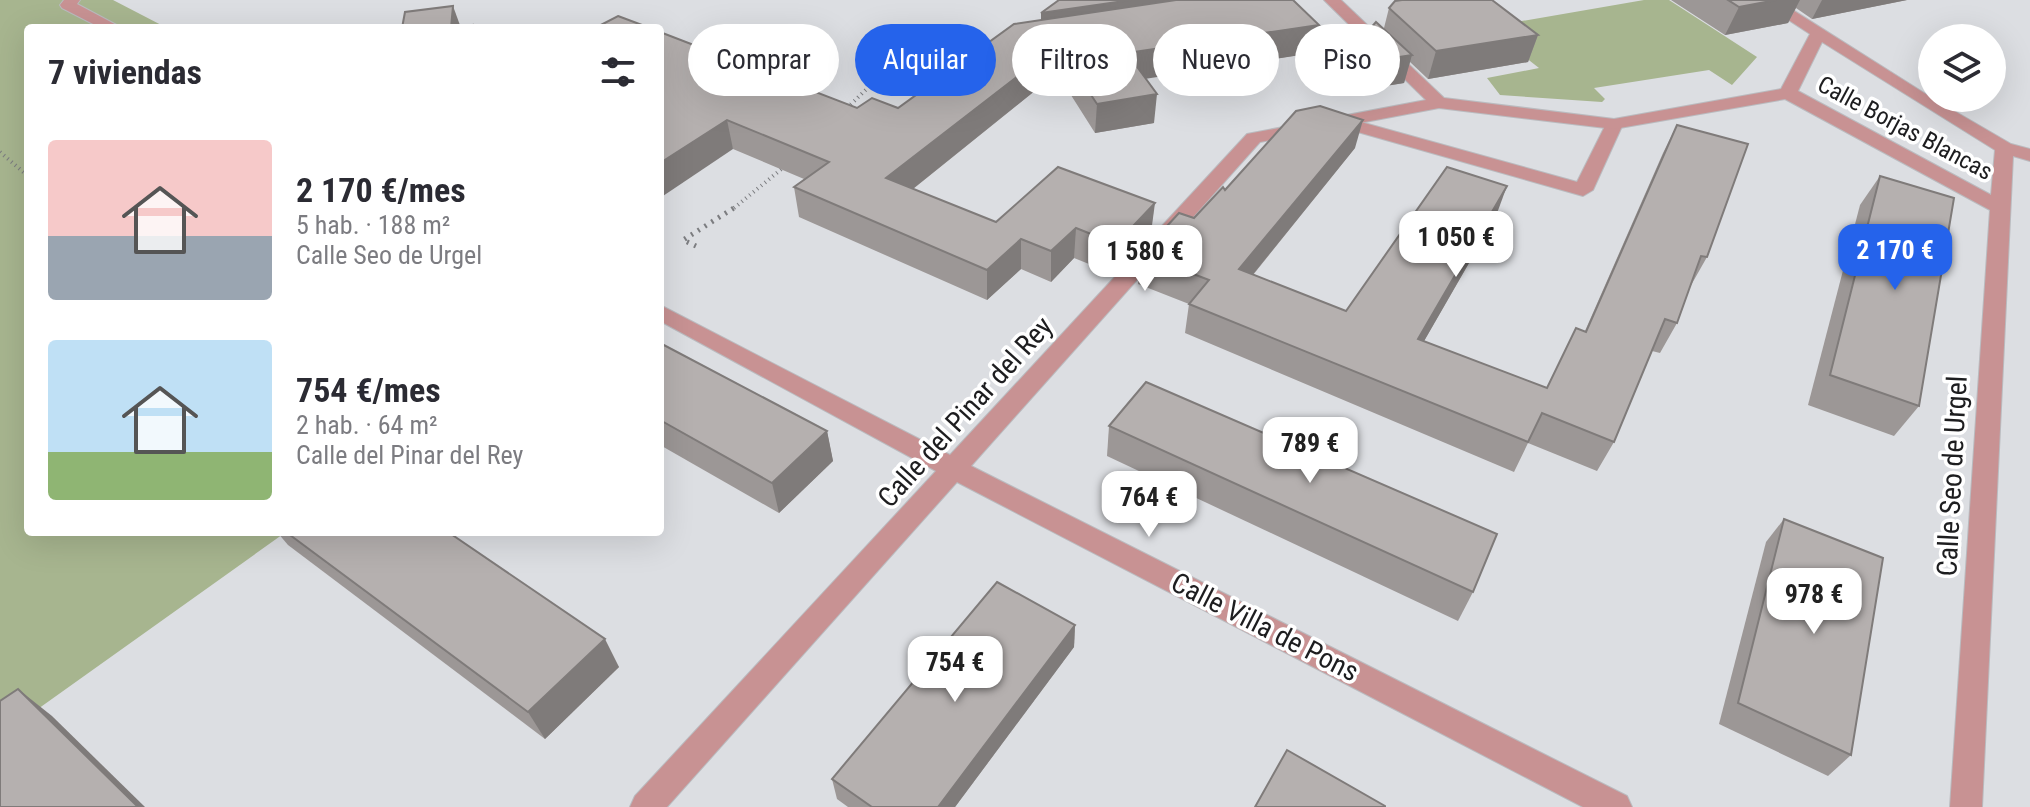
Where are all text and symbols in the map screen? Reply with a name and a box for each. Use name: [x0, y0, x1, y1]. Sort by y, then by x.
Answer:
chip: Comprar: [688, 24, 839, 96]
chip: Alquilar: [855, 24, 996, 96]
chip: Filtros: [1012, 24, 1137, 96]
chip: Nuevo: [1153, 24, 1279, 96]
chip: Piso: [1295, 24, 1400, 96]
map controls: [1918, 24, 2006, 112]
button: layers: [1918, 24, 2006, 112]
icon: filters: [596, 50, 640, 94]
text: 7 viviendas: [48, 52, 202, 92]
street label: Calle Borjas Blancas: [1813, 70, 1997, 186]
text: 2 170 €/mes: [296, 170, 466, 210]
icon: home: [112, 172, 208, 268]
text: 5 hab. · 188 m²: [296, 210, 450, 240]
pin: 1 050 €: [1382, 211, 1530, 279]
text: 1 050 €: [1417, 222, 1495, 252]
pin: 2 170 €: [1821, 224, 1969, 292]
pin: 1 580 €: [1071, 225, 1219, 293]
text: 2 170 €: [1856, 235, 1934, 265]
text: 1 580 €: [1106, 236, 1184, 266]
text: Calle Seo de Urgel: [296, 240, 482, 270]
street label: Calle del Pinar del Rey: [871, 310, 1059, 514]
text: 754 €/mes: [296, 370, 441, 410]
icon: home: [112, 372, 208, 468]
street label: Calle Seo de Urgel: [1930, 375, 1974, 577]
text: 2 hab. · 64 m²: [296, 410, 438, 440]
pin: 789 €: [1254, 417, 1366, 485]
text: 789 €: [1281, 428, 1339, 458]
text: Calle del Pinar del Rey: [296, 440, 523, 470]
pin: 764 €: [1093, 471, 1205, 539]
text: 764 €: [1120, 482, 1178, 512]
street label: Calle Villa de Pons: [1166, 566, 1364, 688]
pin: 978 €: [1758, 568, 1870, 636]
text: 978 €: [1785, 579, 1843, 609]
pin: 754 €: [899, 636, 1011, 704]
text: 754 €: [926, 647, 984, 677]

